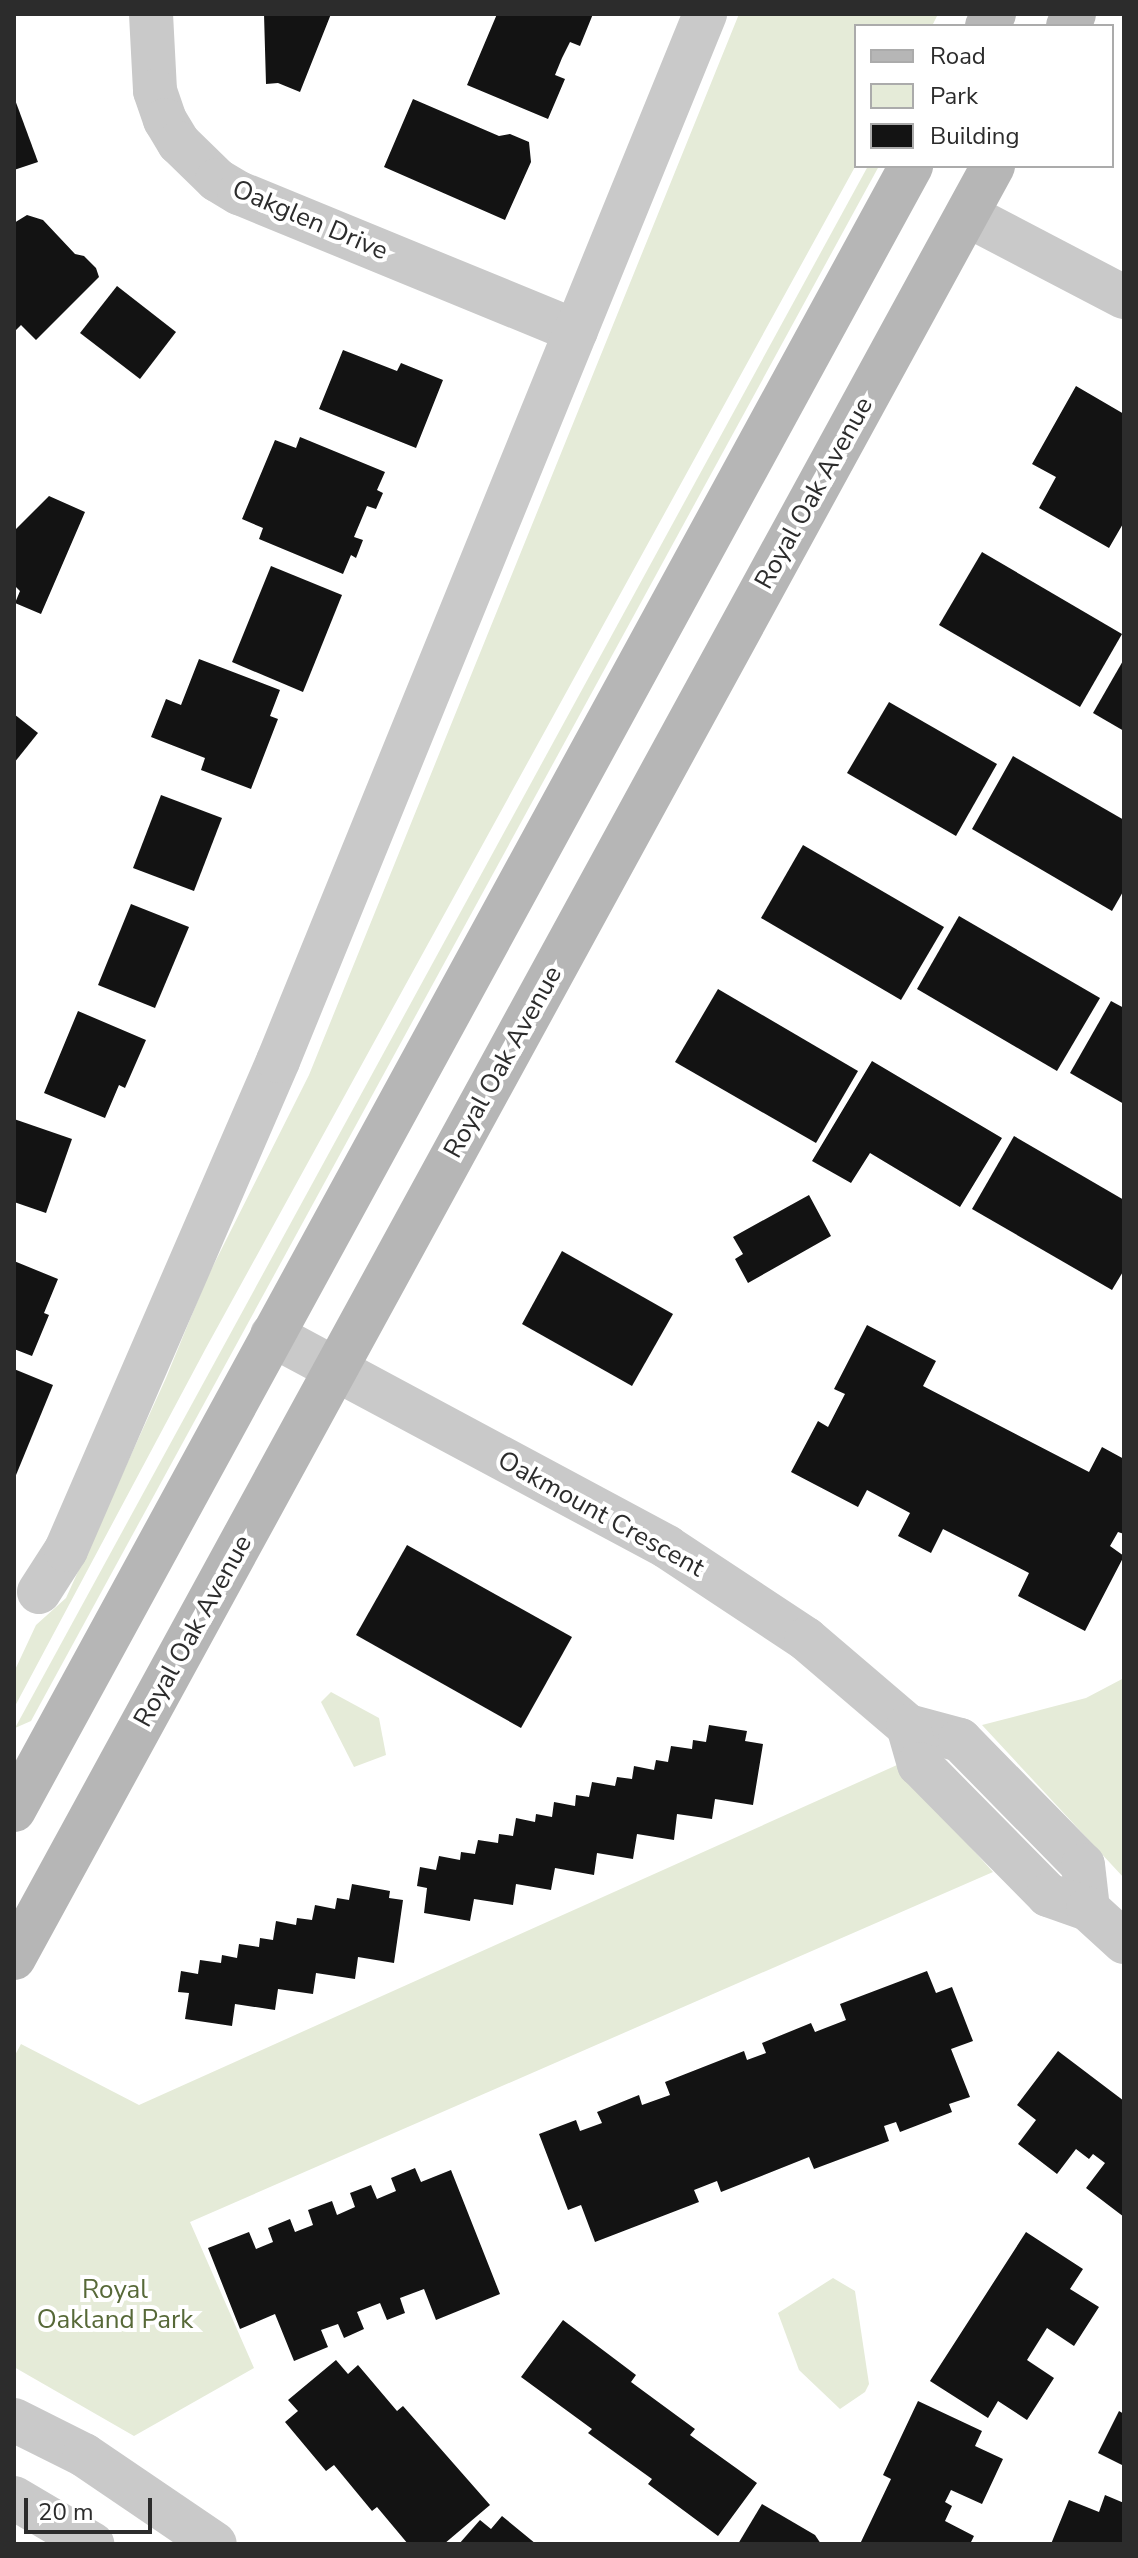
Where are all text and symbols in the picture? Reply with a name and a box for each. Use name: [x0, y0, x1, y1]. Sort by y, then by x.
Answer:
legend: [854, 24, 1114, 168]
text: Road: [930, 40, 986, 72]
text: Park: [930, 80, 978, 112]
text: Building: [930, 120, 1020, 152]
street label: Oakglen Drive: [227, 173, 393, 267]
street label: Royal Oak Avenue: [748, 392, 880, 594]
street label: Royal Oak Avenue: [437, 961, 569, 1163]
street label: Oakmount Crescent: [492, 1444, 710, 1584]
street label: Royal Oak Avenue: [127, 1530, 259, 1732]
park label: Royal Oakland Park: [37, 2274, 193, 2336]
scale bar: [28, 2482, 156, 2532]
text: 20 m: [38, 2496, 94, 2528]

